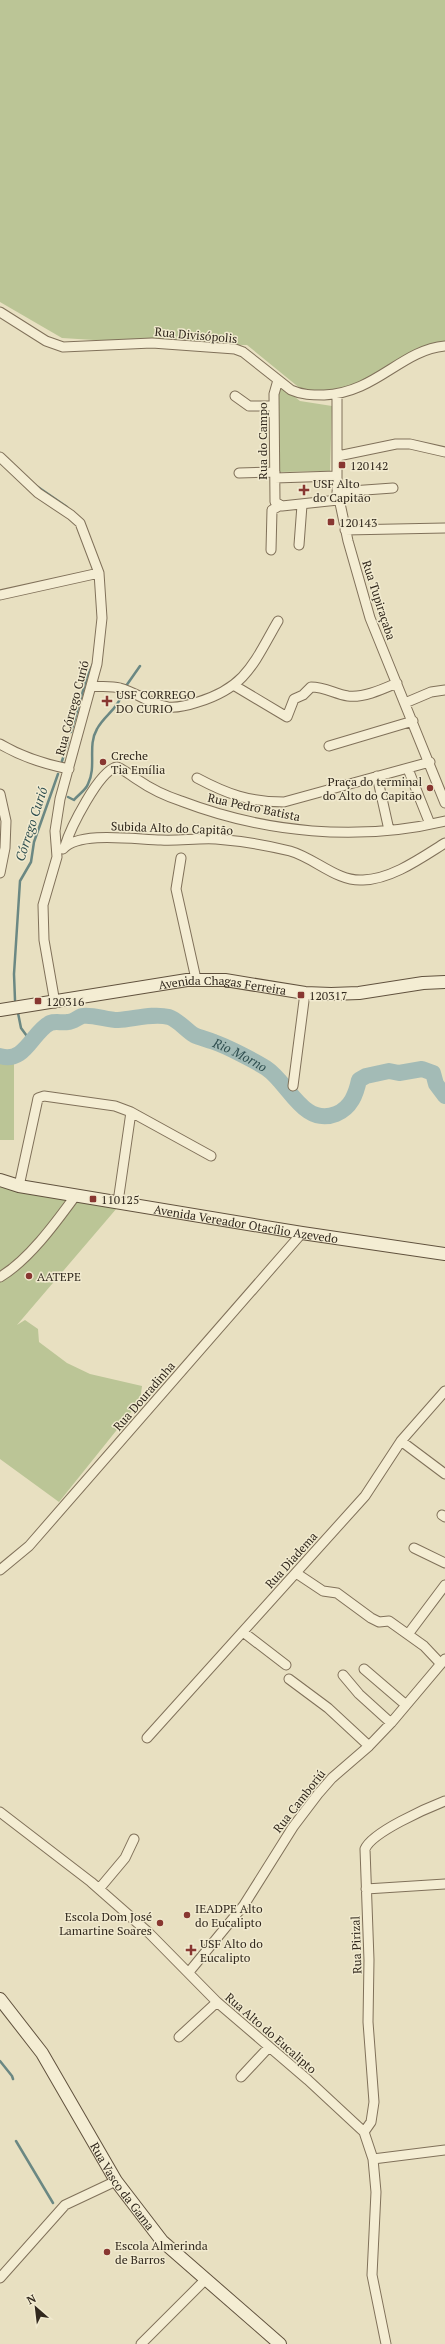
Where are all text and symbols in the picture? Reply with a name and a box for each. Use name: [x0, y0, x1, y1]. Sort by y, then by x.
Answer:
street label: Rua Divisópolis: [154, 324, 238, 346]
street label: Rua do Campo: [255, 402, 270, 480]
place label: 120142: [350, 458, 388, 473]
marker: 120142: [337, 460, 347, 470]
place label: USF Alto do Capitão: [313, 476, 371, 505]
marker: USF Alto do Capitão: [298, 484, 310, 496]
place label: 120143: [339, 515, 377, 530]
marker: 120143: [326, 517, 336, 527]
street label: Rua Tupiraçaba: [359, 558, 399, 642]
street label: Rua Córrego Curió: [52, 658, 92, 757]
place label: USF CORREGO DO CURIO: [116, 687, 196, 716]
marker: USF CORREGO DO CURIO: [101, 695, 113, 707]
place label: Creche Tia Emília: [111, 748, 165, 777]
marker: Creche Tia Emília: [98, 757, 108, 767]
place label: Praça do terminal do Alto do Capitão: [323, 774, 422, 803]
marker: Praça do terminal do Alto do Capitão: [425, 783, 435, 793]
water label: Córrego Curió: [11, 784, 52, 864]
street label: Rua Pedro Batista: [206, 790, 302, 824]
street label: Subida Alto do Capitão: [111, 818, 234, 838]
street label: Avenida Chagas Ferreira: [157, 972, 288, 997]
place label: 120317: [309, 988, 347, 1003]
marker: 120317: [296, 990, 306, 1000]
place label: 120316: [46, 994, 85, 1009]
marker: 120316: [33, 996, 43, 1006]
water label: Rio Morno: [210, 1033, 271, 1076]
place label: 110125: [101, 1192, 139, 1207]
marker: 110125: [88, 1194, 98, 1204]
street label: Avenida Vereador Otacílio Azevedo: [153, 1201, 339, 1246]
place label: AATEPE: [37, 1269, 81, 1284]
marker: AATEPE: [24, 1271, 34, 1281]
street label: Rua Douradinha: [110, 1358, 178, 1434]
street label: Rua Diadema: [262, 1529, 320, 1591]
street label: Rua Camboriú: [270, 1766, 328, 1836]
place label: IEADPE Alto do Eucalipto: [195, 1901, 263, 1930]
place label: Escola Dom José Lamartine Soares: [59, 1909, 152, 1938]
marker: IEADPE Alto do Eucalipto: [182, 1910, 192, 1920]
street label: Rua Pirizal: [347, 1915, 365, 1974]
marker: Escola Dom José Lamartine Soares: [155, 1918, 165, 1928]
place label: USF Alto do Eucalipto: [200, 1936, 263, 1965]
marker: USF Alto do Eucalipto: [185, 1944, 197, 1956]
street label: Rua Alto do Eucalipto: [222, 1989, 320, 2077]
street label: Rua Vasco da Gama: [88, 2139, 158, 2233]
place label: Escola Almerinda de Barros: [115, 2238, 208, 2267]
marker: Escola Almerinda de Barros: [102, 2247, 112, 2257]
north arrow: [16, 2288, 56, 2328]
text: N: [24, 2291, 39, 2307]

